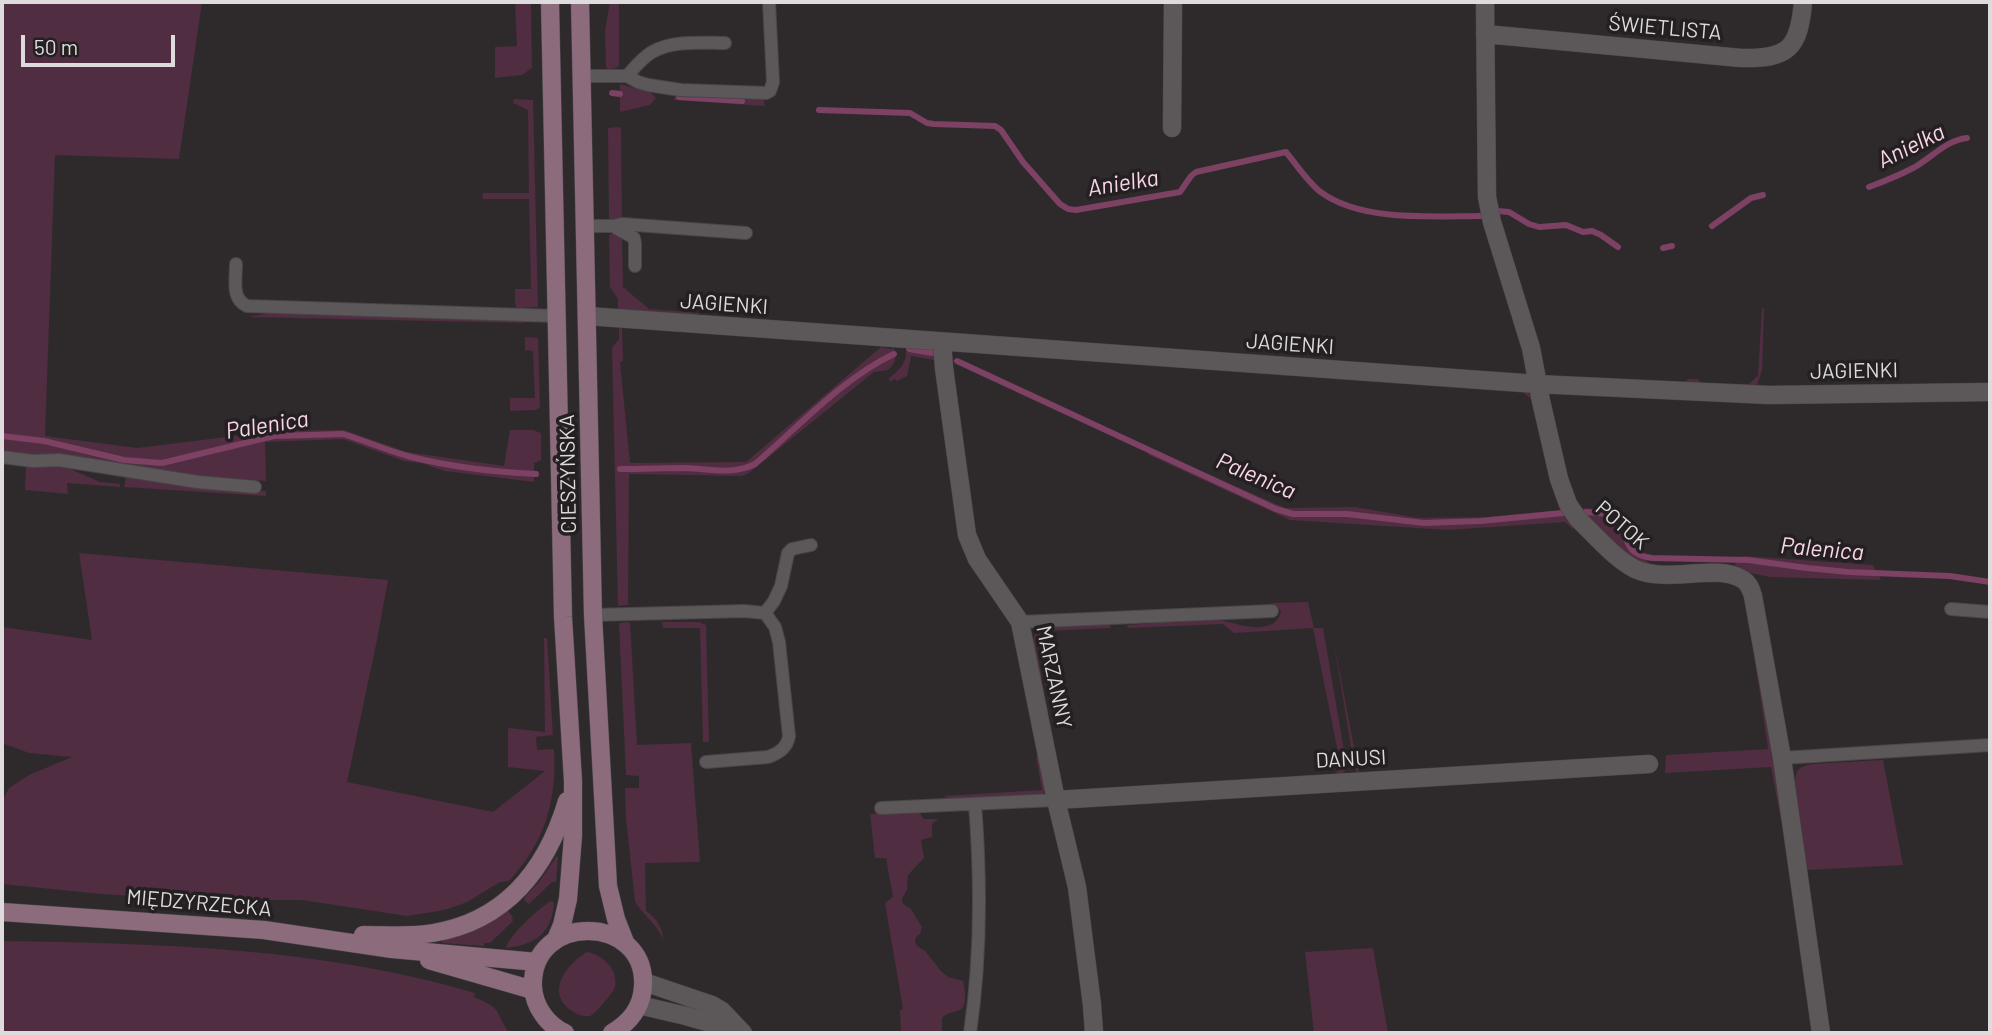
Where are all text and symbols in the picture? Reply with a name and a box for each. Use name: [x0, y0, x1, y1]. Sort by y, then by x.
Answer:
street label: ŚWIETLISTA: [1607, 11, 1723, 45]
scale bar: [24, 21, 178, 65]
text: 50 m: [34, 34, 78, 59]
water label: Anielka: [1873, 118, 1949, 174]
water label: Anielka: [1086, 164, 1160, 202]
street label: JAGIENKI: [679, 288, 769, 320]
street label: JAGIENKI: [1245, 328, 1335, 360]
street label: JAGIENKI: [1810, 358, 1898, 384]
water label: Palenica: [224, 405, 310, 445]
street label: CIESZYŃSKA: [554, 414, 582, 534]
water label: Palenica: [1212, 447, 1300, 505]
street label: POTOK: [1590, 495, 1654, 555]
water label: Palenica: [1779, 532, 1865, 566]
street label: MARZANNY: [1031, 623, 1077, 731]
street label: DANUSI: [1315, 745, 1387, 773]
street label: MIĘDZYRZECKA: [125, 884, 273, 922]

